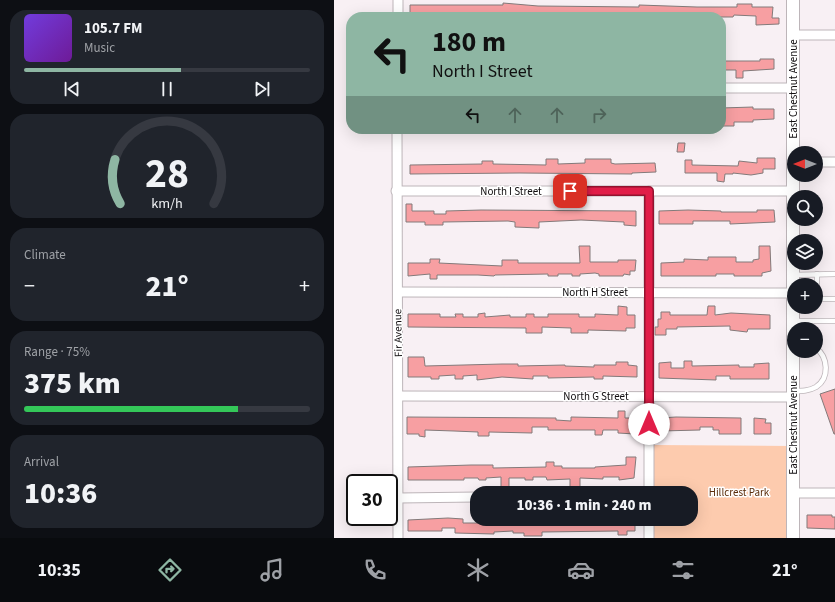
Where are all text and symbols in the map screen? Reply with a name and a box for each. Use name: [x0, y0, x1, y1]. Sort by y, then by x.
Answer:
text: 105.7 FM: [84, 18, 142, 39]
text: 180 m: [432, 22, 506, 62]
icon: left: [366, 28, 418, 80]
text: Music: [84, 39, 115, 57]
street label: East Chestnut Avenue: [786, 39, 801, 139]
text: North I Street: [432, 59, 533, 84]
icon: previous: [61, 78, 83, 100]
icon: pause: [156, 78, 178, 100]
icon: next: [251, 78, 273, 100]
icon: left: [462, 104, 484, 126]
icon: ahead: [504, 104, 526, 126]
icon: ahead: [546, 104, 568, 126]
icon: right: [588, 104, 610, 126]
text: 28: [145, 143, 189, 203]
north arrow: [787, 146, 823, 182]
map controls: [787, 146, 823, 358]
pin: [553, 174, 587, 208]
icon: arrive: [559, 180, 581, 202]
street label: North I Street: [480, 184, 542, 199]
button: search: [787, 190, 823, 226]
text: km/h: [151, 192, 183, 213]
button: layers: [787, 234, 823, 270]
text: Climate: [24, 246, 66, 264]
text: 21°: [145, 265, 189, 308]
text: −: [24, 270, 35, 302]
text: +: [299, 270, 310, 302]
button: +: [787, 278, 823, 314]
street label: North H Street: [562, 285, 628, 300]
street label: Fir Avenue: [390, 308, 406, 357]
button: −: [787, 322, 823, 358]
text: Range · 75%: [24, 343, 90, 361]
text: 375 km: [24, 362, 121, 405]
street label: East Chestnut Avenue: [786, 375, 801, 475]
street label: North G Street: [563, 389, 629, 404]
position arrow: [628, 403, 670, 445]
text: Arrival: [24, 453, 59, 471]
text: 10:36: [24, 472, 97, 515]
speed limit sign: 30: [346, 474, 398, 526]
park label: Hillcrest Park: [709, 485, 770, 500]
text: 10:36 · 1 min · 240 m: [517, 495, 651, 516]
icon: directions: [156, 556, 184, 584]
icon: music: [258, 556, 286, 584]
icon: phone: [361, 556, 389, 584]
icon: climate: [464, 556, 492, 584]
icon: car: [567, 556, 595, 584]
icon: filters: [669, 556, 697, 584]
text: 10:35: [37, 558, 81, 583]
text: 21°: [772, 558, 798, 583]

